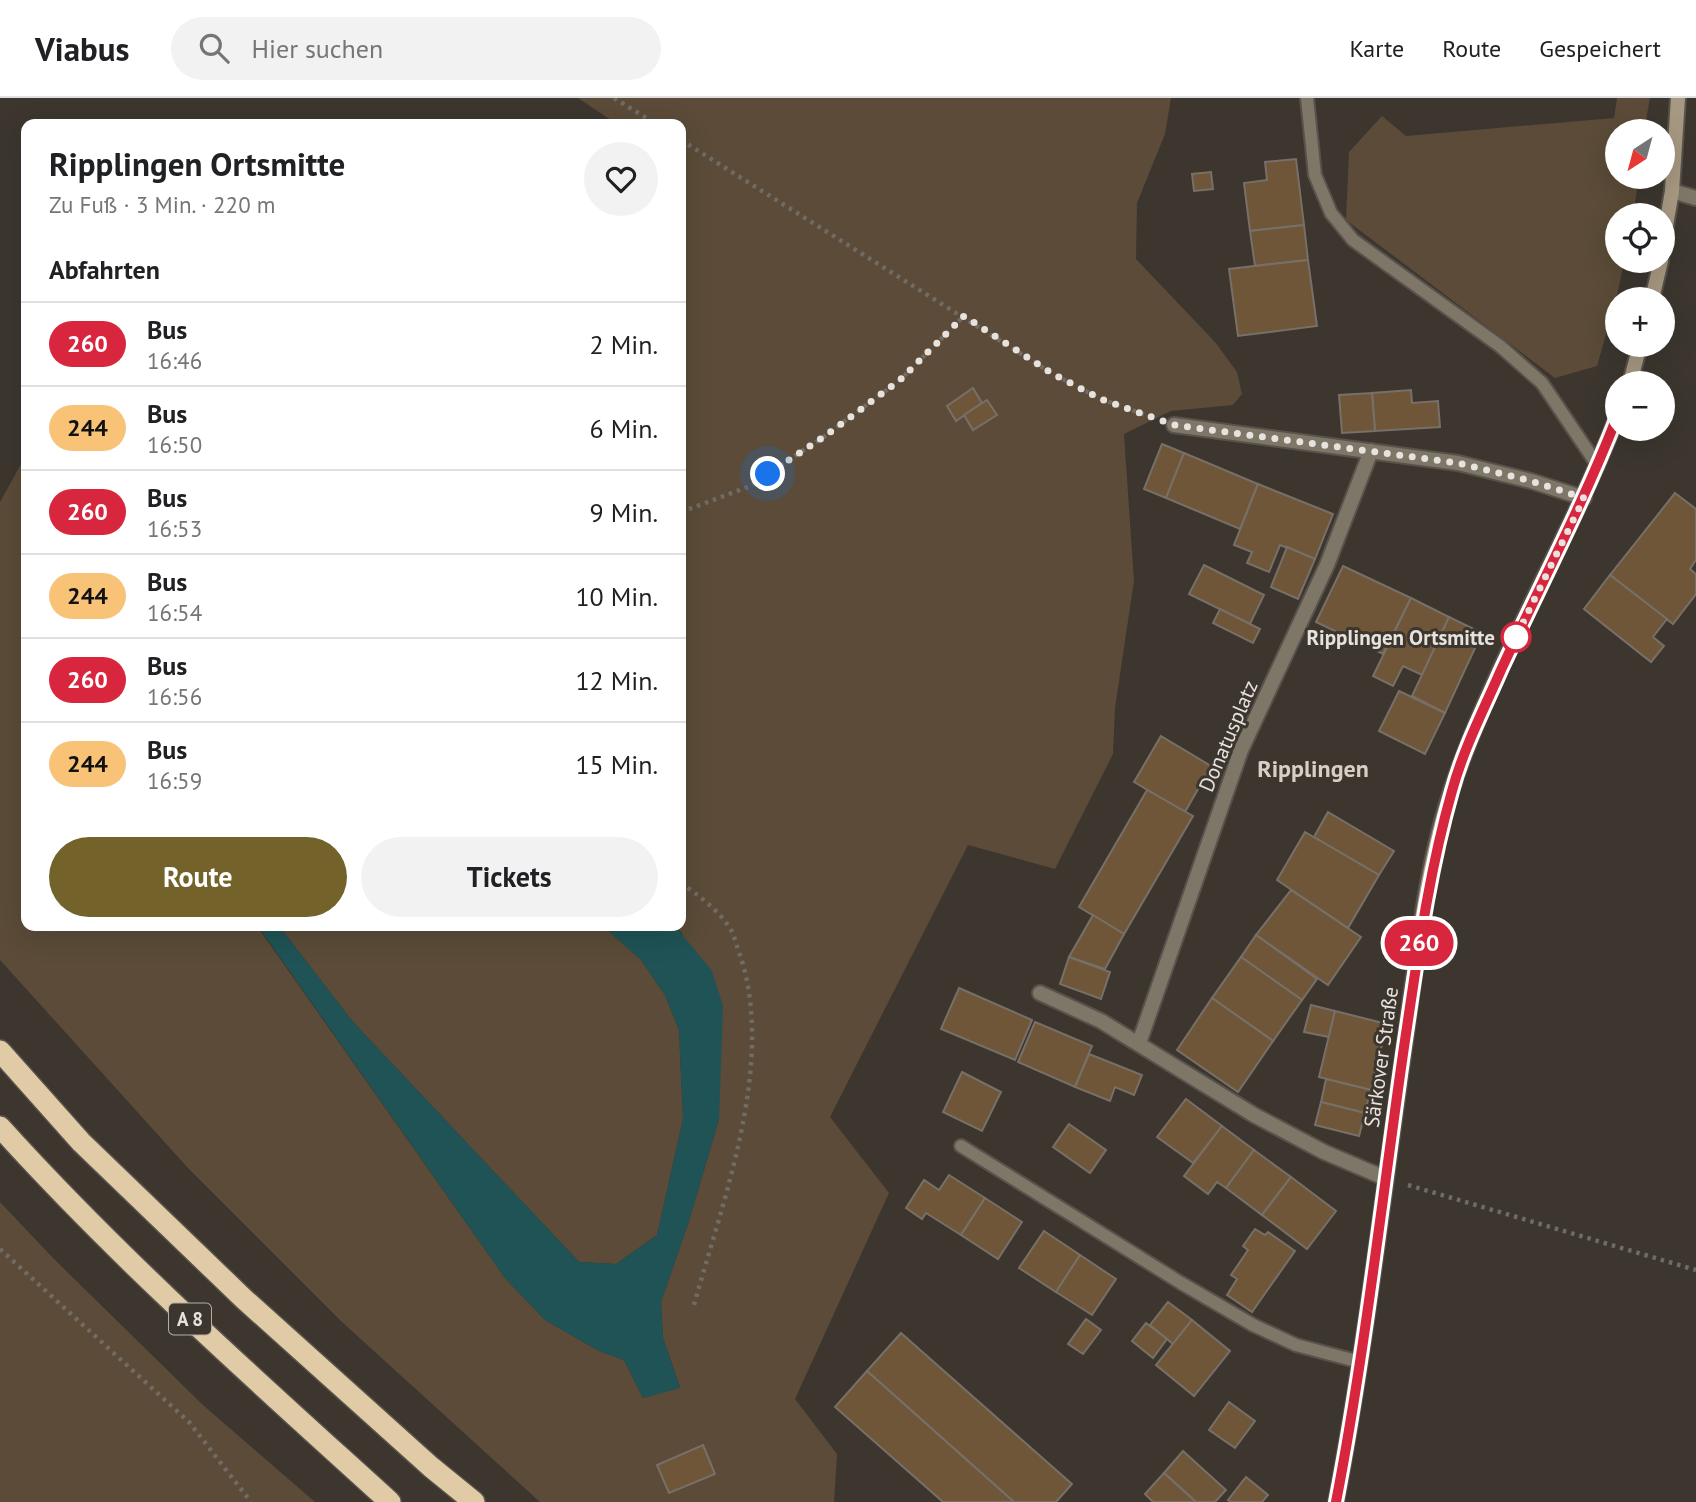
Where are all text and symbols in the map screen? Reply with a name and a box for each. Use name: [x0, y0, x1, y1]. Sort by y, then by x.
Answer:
search box: [171, 17, 661, 80]
text: Viabus: [35, 27, 129, 70]
icon: search: [195, 29, 233, 67]
text: Hier suchen: [251, 32, 383, 65]
text: Karte: [1349, 33, 1404, 64]
text: Route: [1442, 33, 1501, 64]
text: Gespeichert: [1539, 33, 1661, 64]
north arrow: [1605, 119, 1675, 189]
map controls: [1605, 119, 1675, 441]
text: Ripplingen Ortsmitte: [49, 142, 345, 185]
button: heart: [584, 142, 658, 216]
text: Zu Fuß · 3 Min. · 220 m: [49, 190, 275, 219]
button: locate: [1605, 203, 1675, 273]
text: Abfahrten: [49, 253, 160, 286]
button: +: [1605, 287, 1675, 357]
text: Bus: [147, 313, 187, 346]
text: 260: [67, 328, 108, 359]
text: 2 Min.: [590, 328, 658, 361]
text: 16:46: [147, 346, 202, 375]
button: −: [1605, 371, 1675, 441]
text: Bus: [147, 397, 187, 430]
text: 244: [67, 412, 108, 443]
text: 6 Min.: [590, 412, 658, 445]
text: 16:50: [147, 430, 202, 459]
your location: [750, 456, 785, 491]
text: Bus: [147, 481, 187, 514]
text: 260: [67, 496, 108, 527]
text: 9 Min.: [590, 496, 658, 529]
text: 16:53: [147, 514, 202, 543]
text: Bus: [147, 565, 187, 598]
text: 244: [67, 580, 108, 611]
text: 10 Min.: [575, 580, 658, 613]
text: 16:54: [147, 598, 202, 627]
marker: Ripplingen Ortsmitte: [1501, 622, 1531, 652]
place label: Ripplingen Ortsmitte: [1306, 624, 1495, 651]
text: Bus: [147, 649, 187, 682]
text: 260: [67, 664, 108, 695]
text: 12 Min.: [575, 664, 658, 697]
street label: Donatusplatz: [1192, 676, 1264, 796]
text: 16:56: [147, 682, 202, 711]
text: Bus: [147, 733, 187, 766]
text: 244: [67, 748, 108, 779]
text: 15 Min.: [575, 748, 658, 781]
district label: Ripplingen: [1257, 753, 1369, 784]
text: 16:59: [147, 766, 202, 795]
button: Route: [49, 837, 347, 917]
button: Tickets: [361, 837, 658, 917]
line badge: 260: [1379, 920, 1459, 966]
text: 260: [1399, 927, 1439, 958]
street label: Särkover Straße: [1358, 985, 1404, 1129]
road number: A 8: [169, 1303, 211, 1334]

